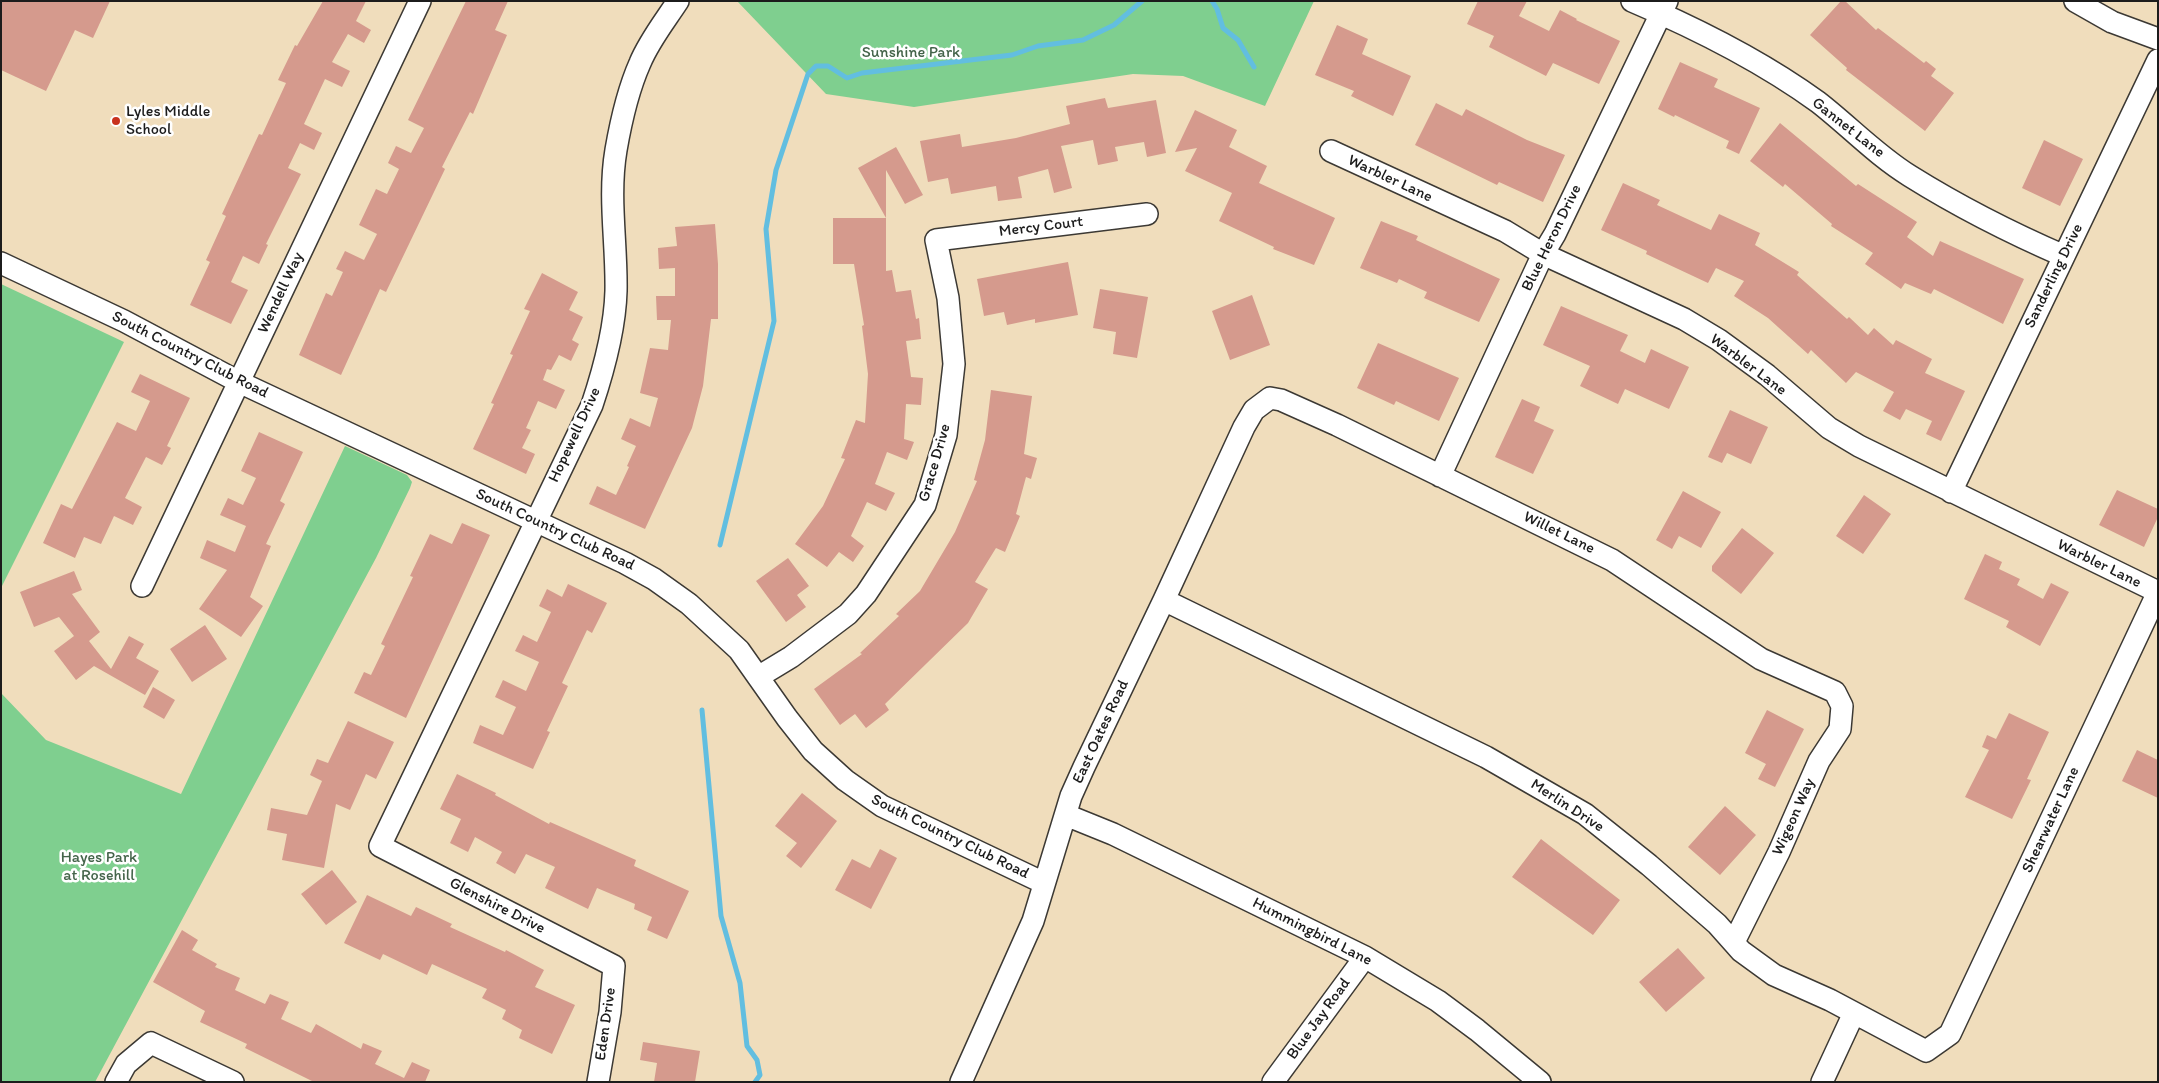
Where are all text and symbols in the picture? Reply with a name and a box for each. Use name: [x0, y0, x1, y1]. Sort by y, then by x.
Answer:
park label: Sunshine Park: [862, 43, 960, 63]
street label: Gannet Lane: [1808, 94, 1888, 162]
place label: Lyles Middle School: [126, 102, 210, 140]
marker: Lyles Middle School: [110, 115, 122, 127]
street label: Warbler Lane: [1345, 151, 1435, 207]
street label: Blue Heron Drive: [1518, 182, 1586, 294]
street label: Mercy Court: [998, 212, 1084, 242]
street label: Sanderling Drive: [2020, 221, 2088, 331]
street label: Wendell Way: [254, 249, 308, 337]
street label: South Country Club Road: [108, 307, 272, 403]
street label: Warbler Lane: [1706, 330, 1790, 400]
street label: Hopewell Drive: [545, 384, 605, 486]
street label: Grace Drive: [915, 422, 955, 504]
street label: South Country Club Road: [472, 485, 638, 575]
street label: Willet Lane: [1520, 507, 1598, 559]
street label: Warbler Lane: [2054, 535, 2144, 593]
street label: East Oates Road: [1069, 677, 1133, 787]
street label: Shearwater Lane: [2018, 764, 2084, 876]
street label: Merlin Drive: [1527, 775, 1607, 837]
street label: Wigeon Way: [1768, 775, 1820, 859]
street label: South Country Club Road: [868, 790, 1032, 884]
park label: Hayes Park at Rosehill: [61, 848, 137, 886]
street label: Glenshire Drive: [446, 874, 548, 938]
street label: Hummingbird Lane: [1249, 894, 1375, 970]
street label: Blue Jay Road: [1283, 974, 1355, 1064]
street label: Eden Drive: [591, 986, 621, 1062]

